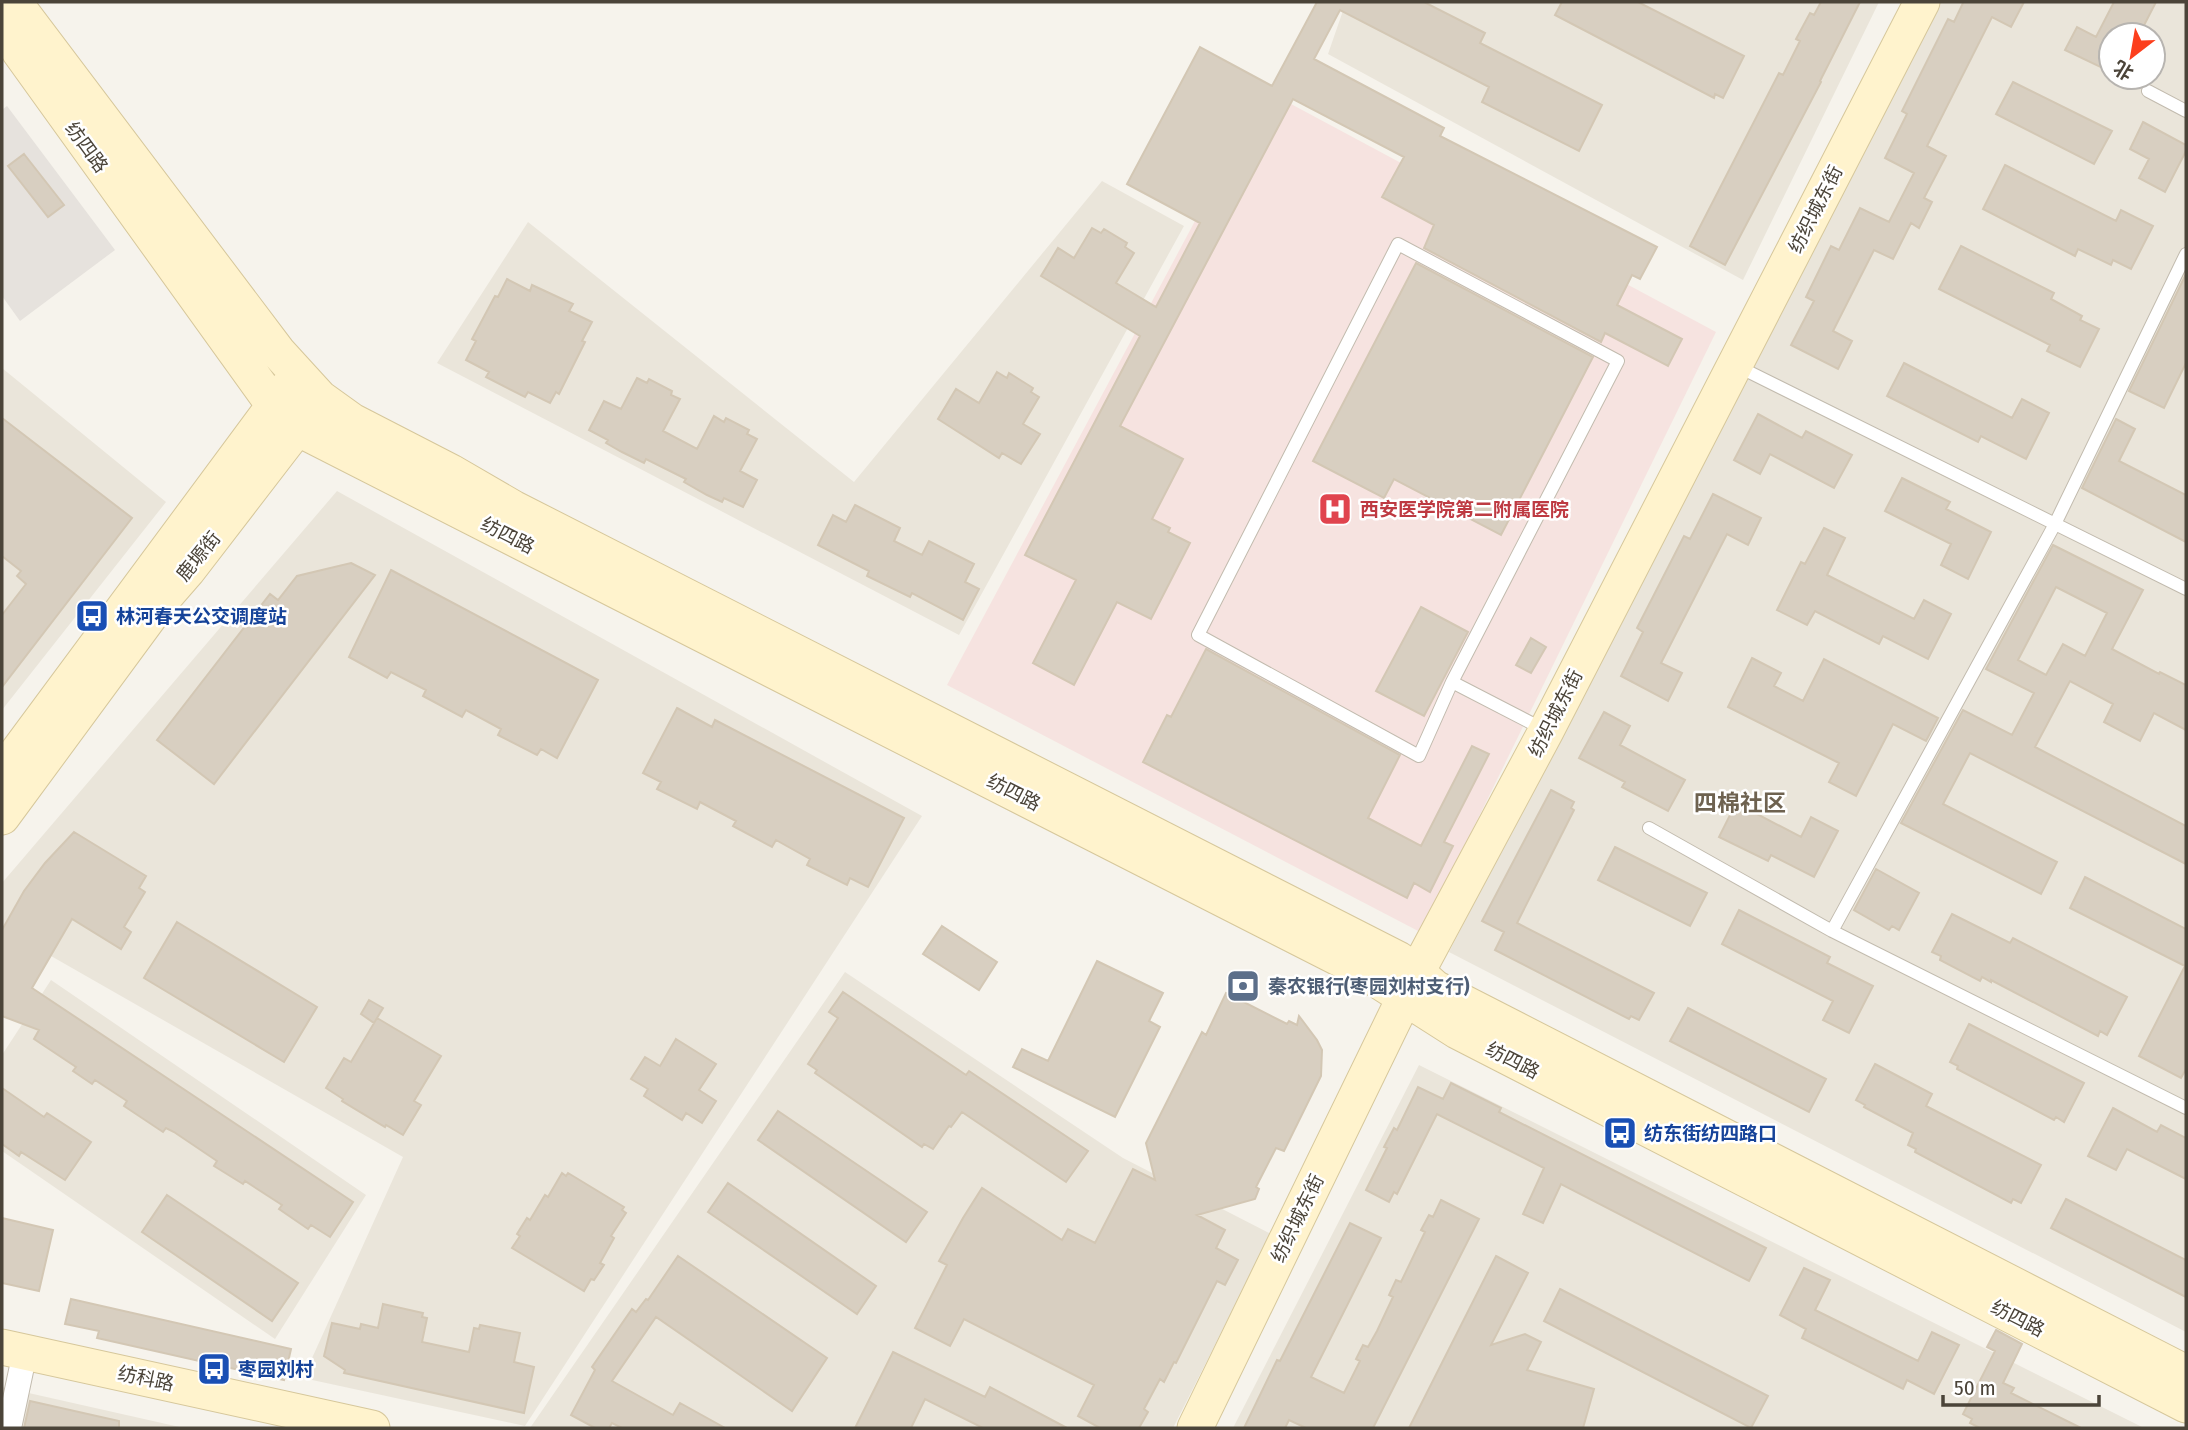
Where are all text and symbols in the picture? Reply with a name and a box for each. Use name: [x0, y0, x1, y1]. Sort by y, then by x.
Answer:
north arrow: [2097, 21, 2167, 91]
text: 北: [2109, 55, 2138, 85]
street label: 纺四路: [61, 117, 113, 177]
street label: 纺织城东街: [1784, 162, 1847, 257]
hospital icon: 西安医学院第二附属医院: [1316, 490, 1354, 528]
place label: 西安医学院第二附属医院: [1360, 498, 1569, 521]
street label: 纺四路: [477, 512, 538, 559]
street label: 鹿塬街: [172, 527, 225, 586]
bus stop icon: 林河春天公交调度站: [73, 597, 111, 635]
place label: 林河春天公交调度站: [116, 605, 287, 628]
street label: 纺织城东街: [1524, 666, 1587, 761]
street label: 纺四路: [983, 769, 1044, 816]
district label: 四棉社区: [1694, 789, 1786, 817]
bank icon: 秦农银行(枣园刘村支行): [1224, 967, 1262, 1005]
place label: 秦农银行(枣园刘村支行): [1268, 975, 1470, 998]
street label: 纺四路: [1482, 1037, 1543, 1084]
bus stop icon: 纺东街纺四路口: [1601, 1114, 1639, 1152]
place label: 纺东街纺四路口: [1644, 1122, 1777, 1145]
street label: 纺织城东街: [1266, 1170, 1329, 1266]
street label: 纺四路: [1987, 1295, 2048, 1342]
bus stop icon: 枣园刘村: [195, 1350, 233, 1388]
place label: 枣园刘村: [238, 1358, 314, 1381]
street label: 纺科路: [116, 1361, 176, 1396]
scale bar: [1943, 1364, 2099, 1408]
text: 50 m: [1954, 1375, 1996, 1401]

